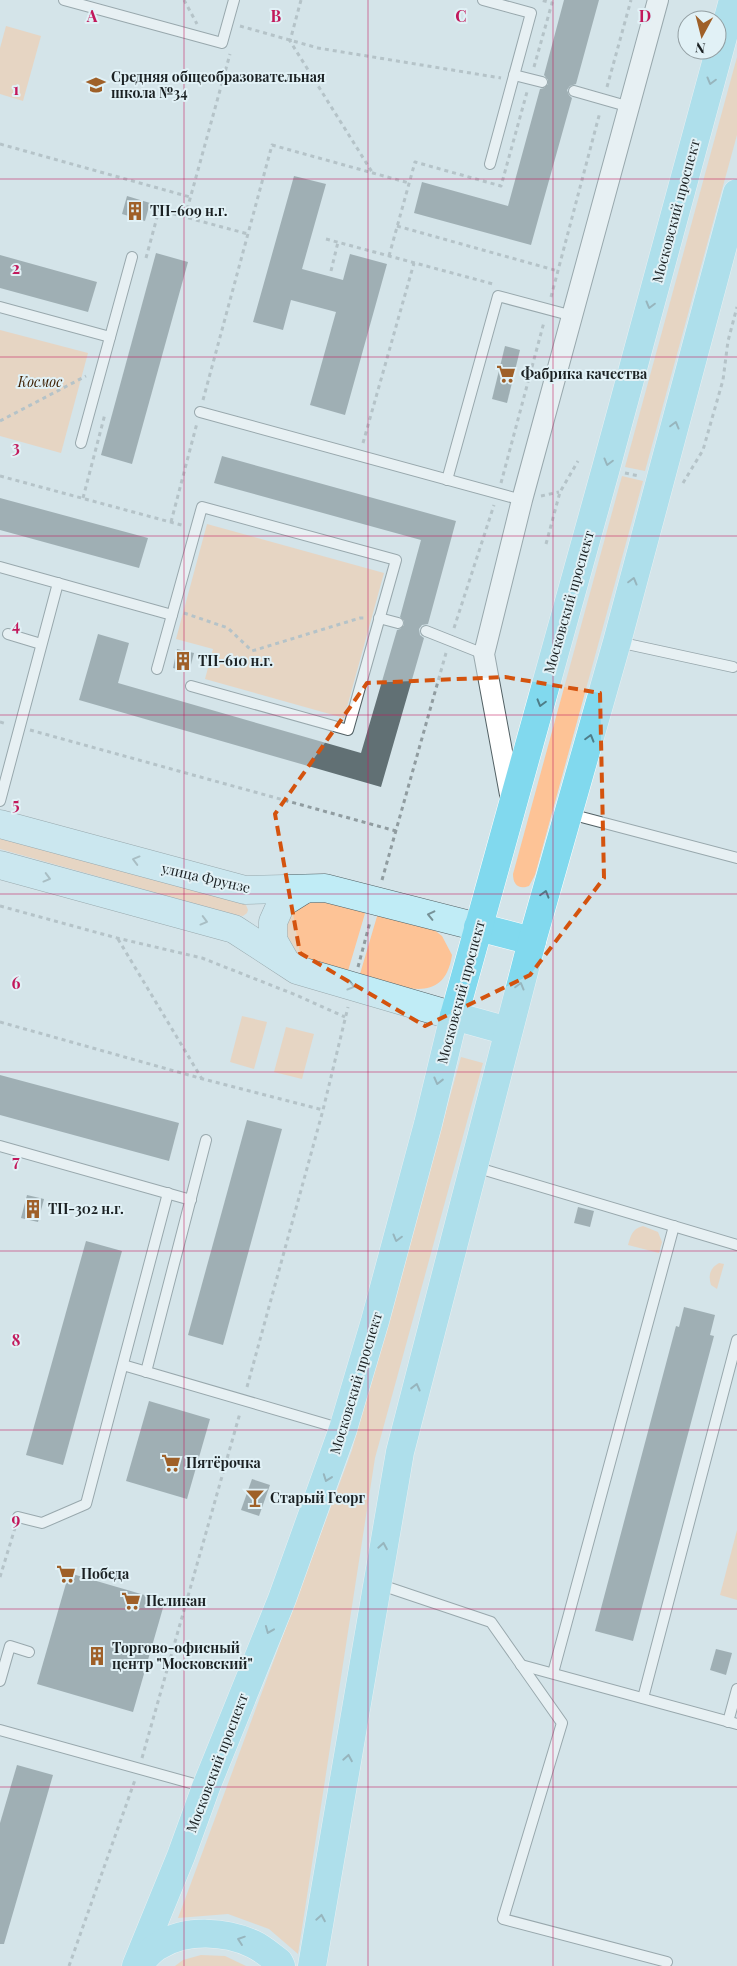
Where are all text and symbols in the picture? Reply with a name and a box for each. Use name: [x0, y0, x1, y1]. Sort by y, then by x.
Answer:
text: A: [86, 5, 98, 26]
text: B: [271, 5, 282, 26]
text: C: [455, 5, 467, 26]
text: D: [639, 5, 651, 26]
north arrow: [677, 10, 727, 60]
text: N: [694, 38, 707, 58]
place label: Средняя общеобразовательная школа №34: [111, 67, 325, 102]
school or university icon: Средняя общеобразовательная школа №34: [85, 74, 107, 96]
one-way arrow: [706, 76, 716, 84]
text: 1: [13, 78, 19, 99]
street label: Московский проспект: [647, 137, 704, 285]
building icon: ТП-609 н.г.: [124, 200, 146, 222]
place label: ТП-609 н.г.: [150, 201, 228, 220]
text: 2: [12, 257, 20, 278]
one-way arrow: [645, 301, 656, 310]
supermarket icon: Фабрика качества: [495, 363, 517, 385]
place label: Фабрика качества: [521, 364, 648, 383]
park label: Космос: [17, 372, 62, 391]
one-way arrow: [669, 420, 680, 429]
text: 3: [12, 436, 20, 457]
one-way arrow: [603, 458, 613, 466]
street label: Московский проспект: [539, 528, 598, 676]
one-way arrow: [627, 577, 638, 586]
text: 4: [12, 614, 20, 635]
building icon: ТП-610 н.г.: [172, 650, 194, 672]
place label: ТП-610 н.г.: [198, 651, 273, 670]
one-way arrow: [536, 698, 546, 707]
one-way arrow: [584, 734, 595, 743]
text: 5: [12, 793, 20, 814]
one-way arrow: [132, 856, 140, 866]
street label: улица Фрунзе: [159, 858, 252, 897]
one-way arrow: [43, 872, 51, 883]
one-way arrow: [540, 891, 550, 899]
one-way arrow: [426, 910, 435, 921]
one-way arrow: [199, 915, 207, 925]
street label: Московский проспект: [432, 918, 489, 1066]
text: 6: [12, 972, 21, 993]
one-way arrow: [346, 981, 354, 991]
one-way arrow: [514, 982, 525, 991]
one-way arrow: [433, 1076, 444, 1085]
text: 7: [12, 1150, 20, 1171]
building icon: ТП-302 н.г.: [22, 1198, 44, 1220]
place label: ТП-302 н.г.: [48, 1199, 124, 1218]
one-way arrow: [393, 1233, 403, 1241]
street label: Московский проспект: [325, 1309, 386, 1456]
text: 8: [12, 1329, 21, 1350]
one-way arrow: [410, 1382, 421, 1391]
supermarket icon: Пятёрочка: [160, 1452, 182, 1474]
place label: Пятёрочка: [186, 1453, 262, 1472]
one-way arrow: [323, 1473, 333, 1481]
bar icon: Старый Георг: [244, 1487, 266, 1509]
place label: Старый Георг: [270, 1488, 366, 1507]
text: 9: [12, 1508, 21, 1529]
one-way arrow: [378, 1541, 388, 1550]
supermarket icon: Победа: [55, 1563, 77, 1585]
place label: Победа: [81, 1564, 130, 1583]
supermarket icon: Пеликан: [120, 1590, 142, 1612]
place label: Пеликан: [146, 1591, 206, 1610]
one-way arrow: [265, 1625, 276, 1634]
place label: Торгово-офисный центр "Московский": [112, 1638, 253, 1673]
building icon: Торгово-офисный центр "Московский": [86, 1645, 108, 1667]
street label: Московский проспект: [181, 1690, 252, 1835]
one-way arrow: [342, 1753, 352, 1762]
one-way arrow: [315, 1914, 325, 1922]
one-way arrow: [237, 1936, 246, 1946]

